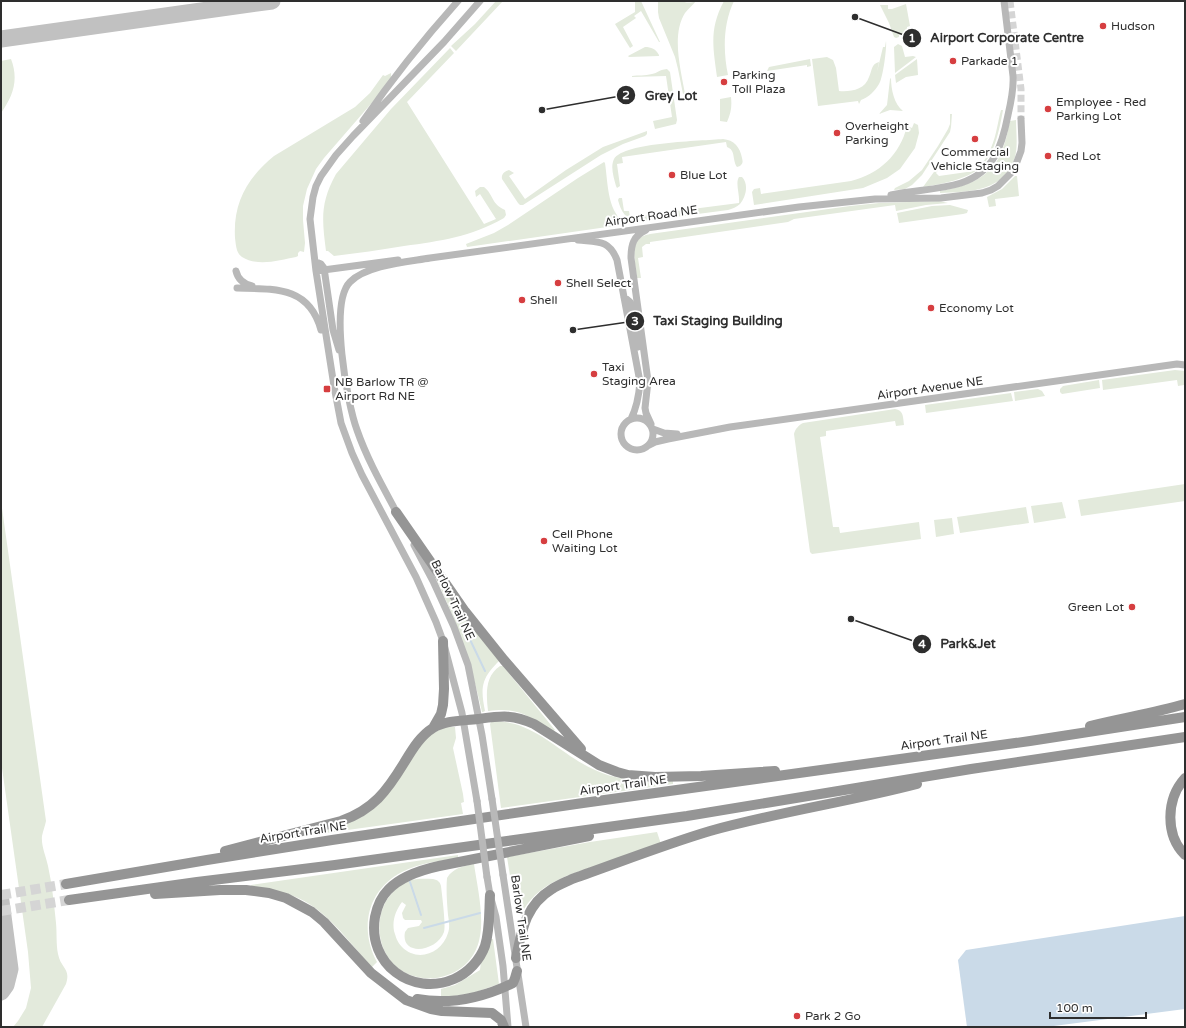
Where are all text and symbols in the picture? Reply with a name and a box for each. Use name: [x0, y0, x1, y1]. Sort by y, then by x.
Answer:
place label: Hudson: [1111, 19, 1155, 33]
marker: Hudson: [1098, 21, 1108, 31]
callout: Airport Corporate Centre: [902, 25, 1092, 50]
text: Airport Corporate Centre: [930, 30, 1085, 46]
text: 1: [908, 31, 916, 45]
place label: Parkade 1: [961, 54, 1018, 68]
marker: Parkade 1: [948, 56, 958, 66]
place label: Parking Toll Plaza: [732, 68, 785, 96]
marker: Parking Toll Plaza: [719, 77, 729, 87]
callout: Grey Lot: [616, 83, 705, 108]
text: 2: [622, 88, 630, 102]
text: Grey Lot: [645, 88, 697, 104]
place label: Employee - Red Parking Lot: [1056, 95, 1146, 123]
marker: Employee - Red Parking Lot: [1043, 104, 1053, 114]
place label: Overheight Parking: [845, 119, 909, 147]
marker: Overheight Parking: [832, 128, 842, 138]
marker: Commercial Vehicle Staging: [970, 134, 980, 144]
place label: Commercial Vehicle Staging: [931, 145, 1019, 173]
place label: Red Lot: [1056, 149, 1101, 163]
marker: Red Lot: [1043, 151, 1053, 161]
place label: Blue Lot: [680, 168, 728, 182]
marker: Blue Lot: [667, 170, 677, 180]
street label: Airport Road NE: [603, 202, 699, 229]
place label: Shell Select: [566, 276, 632, 290]
marker: Shell Select: [553, 278, 563, 288]
place label: Shell: [530, 293, 557, 307]
marker: Shell: [517, 295, 527, 305]
place label: Economy Lot: [939, 301, 1014, 315]
marker: Economy Lot: [926, 303, 936, 313]
callout: Taxi Staging Building: [625, 308, 790, 333]
text: Taxi Staging Building: [652, 313, 783, 329]
text: 3: [631, 314, 639, 328]
place label: Taxi Staging Area: [602, 360, 676, 388]
marker: Taxi Staging Area: [589, 369, 599, 379]
street label: Airport Avenue NE: [876, 374, 984, 402]
place label: NB Barlow TR @ Airport Rd NE: [335, 375, 429, 403]
marker: NB Barlow TR @ Airport Rd NE: [322, 384, 332, 394]
place label: Cell Phone Waiting Lot: [552, 527, 618, 555]
marker: Cell Phone Waiting Lot: [539, 536, 549, 546]
street label: Barlow Trail NE: [428, 558, 478, 643]
place label: Green Lot: [1068, 600, 1124, 614]
marker: Green Lot: [1127, 602, 1137, 612]
callout: Park&Jet: [912, 631, 1004, 656]
text: Park&Jet: [940, 636, 996, 652]
text: 4: [918, 637, 926, 651]
street label: Airport Trail NE: [899, 727, 989, 753]
street label: Airport Trail NE: [578, 772, 668, 798]
street label: Airport Trail NE: [258, 818, 348, 846]
street label: Barlow Trail NE: [508, 874, 534, 962]
scale bar: [1050, 994, 1146, 1020]
text: 100 m: [1056, 1001, 1093, 1015]
place label: Park 2 Go: [805, 1009, 861, 1023]
marker: Park 2 Go: [792, 1011, 802, 1021]

